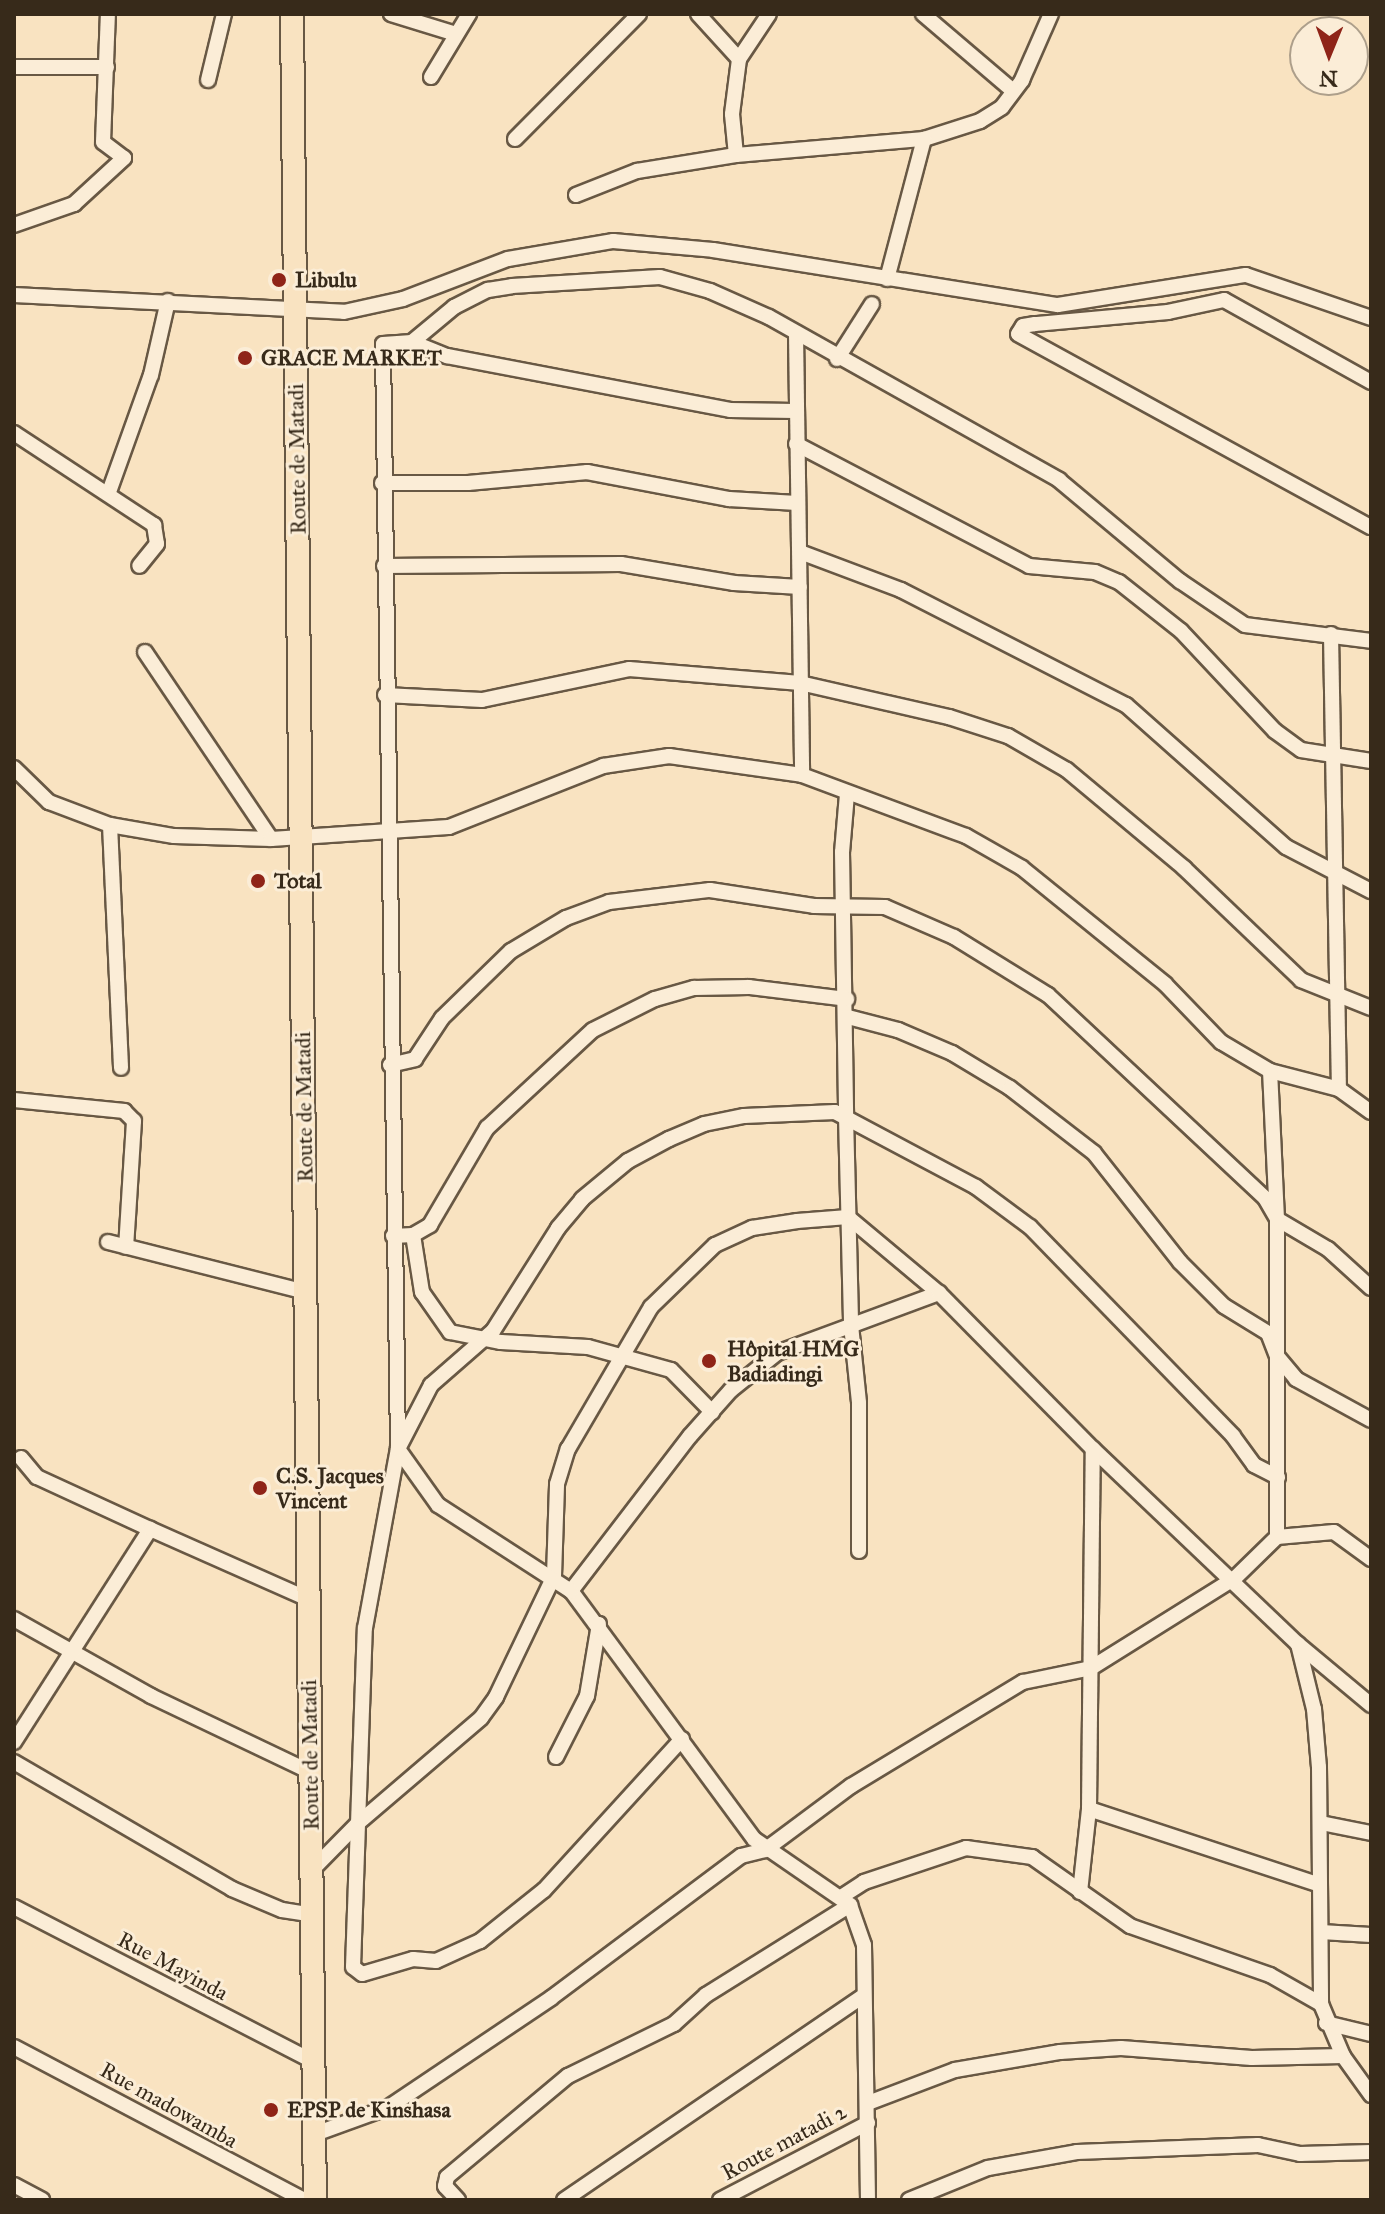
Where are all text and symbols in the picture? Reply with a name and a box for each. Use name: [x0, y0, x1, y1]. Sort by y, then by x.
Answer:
north arrow: [1289, 16, 1369, 96]
text: N: [1319, 65, 1338, 92]
place label: Libulu: [295, 267, 357, 293]
marker: Libulu: [270, 271, 288, 289]
place label: GRACE MARKET: [261, 345, 442, 371]
marker: GRACE MARKET: [236, 349, 254, 367]
street label: Route de Matadi: [282, 383, 312, 535]
place label: Total: [274, 868, 322, 894]
marker: Total: [249, 872, 267, 890]
street label: Route de Matadi: [289, 1031, 319, 1183]
place label: Hôpital HMG Badiadingi: [727, 1335, 859, 1386]
marker: Hôpital HMG Badiadingi: [698, 1350, 720, 1372]
place label: C.S. Jacques Vincent: [276, 1462, 384, 1514]
marker: C.S. Jacques Vincent: [251, 1479, 269, 1497]
street label: Route de Matadi: [295, 1679, 325, 1831]
street label: Rue Mayinda: [113, 1926, 233, 2006]
street label: Rue madowamba: [96, 2056, 242, 2154]
place label: EPSP de Kinshasa: [287, 2097, 451, 2123]
street label: Route matadi 2: [717, 2098, 851, 2186]
marker: EPSP de Kinshasa: [262, 2101, 280, 2119]

